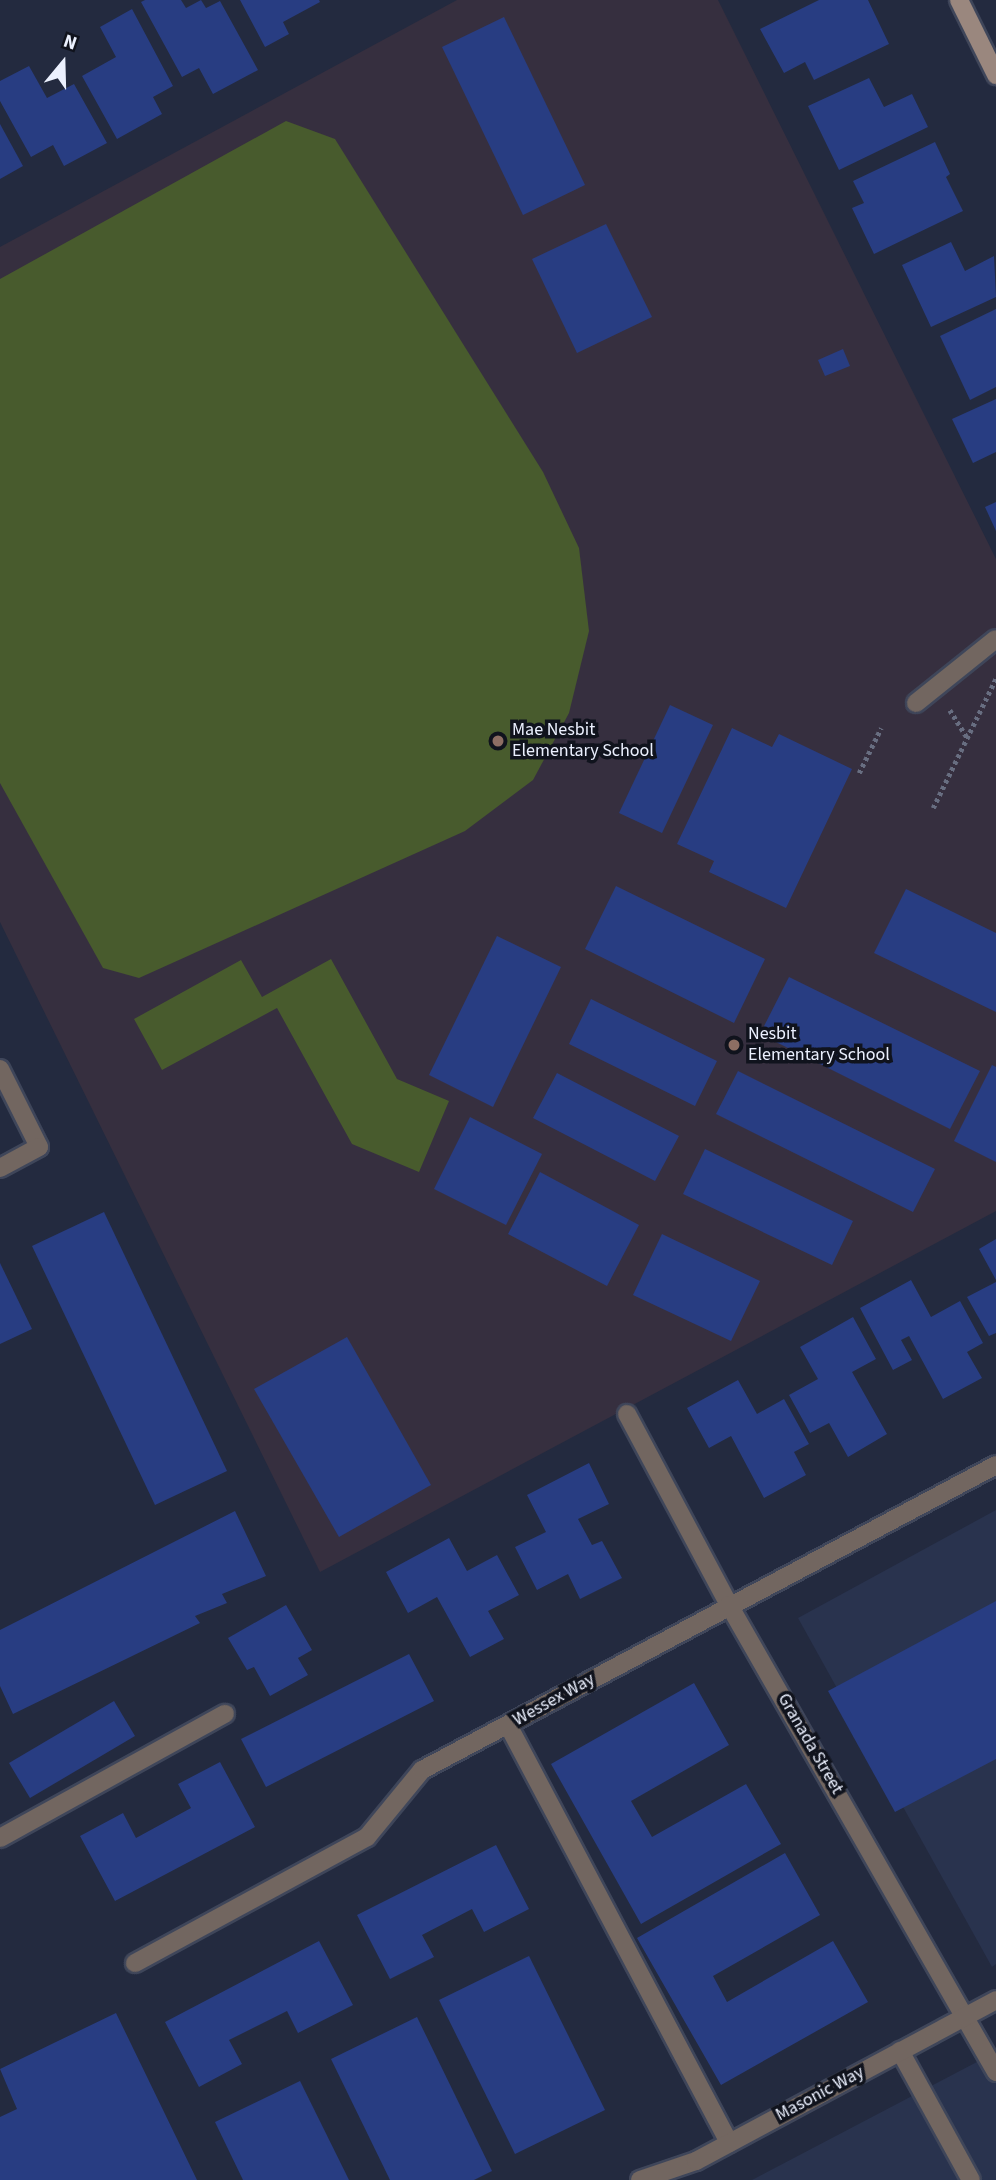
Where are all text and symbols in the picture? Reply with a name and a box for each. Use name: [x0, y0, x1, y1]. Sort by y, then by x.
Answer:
north arrow: [28, 28, 98, 98]
text: N: [60, 28, 80, 57]
place label: Mae Nesbit Elementary School: [512, 720, 654, 762]
marker: Mae Nesbit Elementary School: [490, 733, 506, 749]
place label: Nesbit Elementary School: [748, 1024, 890, 1066]
marker: Nesbit Elementary School: [726, 1037, 742, 1053]
street label: Wessex Way: [509, 1669, 599, 1731]
street label: Granada Street: [772, 1690, 848, 1798]
street label: Masonic Way: [772, 2062, 868, 2126]

